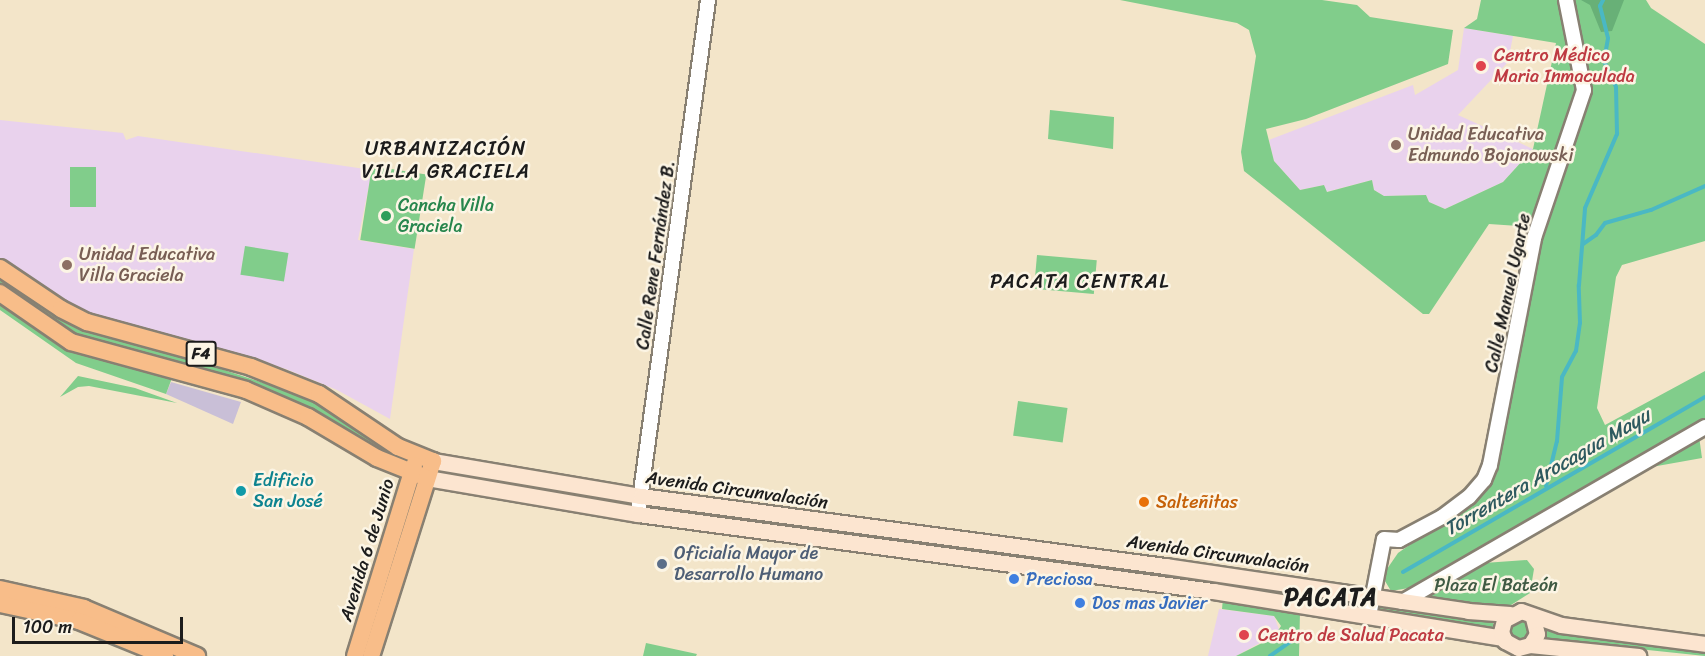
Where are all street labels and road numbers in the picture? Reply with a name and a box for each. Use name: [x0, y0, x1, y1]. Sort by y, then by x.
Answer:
street label: Calle Rene Fernández B.: [632, 158, 680, 352]
street label: Calle Manuel Ugarte: [1481, 213, 1535, 373]
road number: F4: [184, 341, 218, 367]
street label: Avenida Circunvalación: [645, 467, 829, 513]
street label: Avenida 6 de Junio: [335, 476, 399, 624]
street label: Avenida Circunvalación: [1126, 531, 1310, 577]

